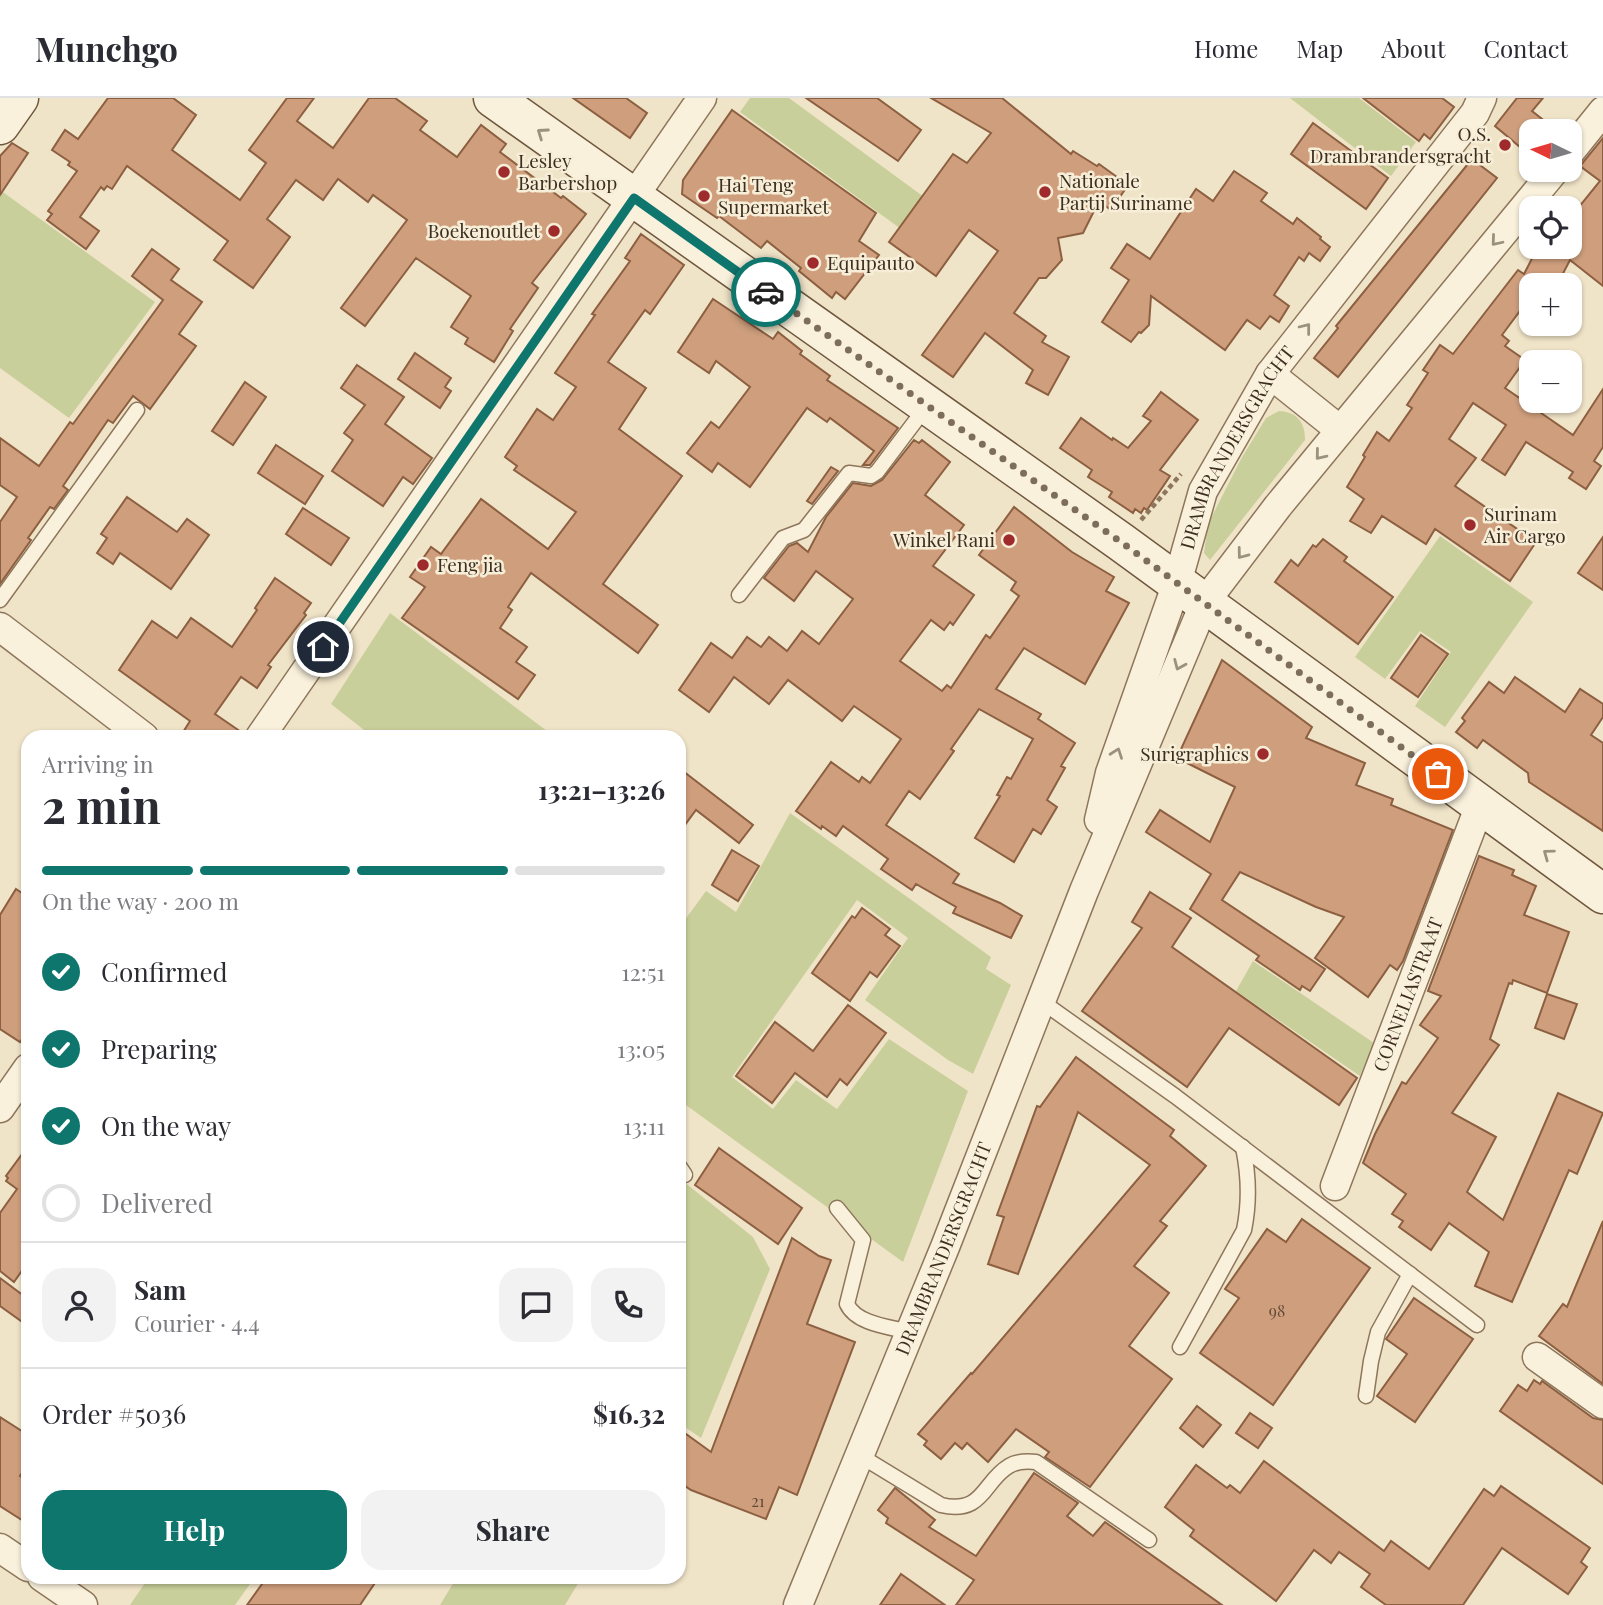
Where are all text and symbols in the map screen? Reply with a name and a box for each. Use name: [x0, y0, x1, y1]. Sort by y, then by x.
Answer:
text: Munchgo: [35, 26, 178, 70]
text: Home: [1194, 32, 1258, 64]
text: Map: [1296, 32, 1343, 64]
text: About: [1381, 32, 1445, 64]
text: Contact: [1483, 32, 1568, 64]
north arrow: [1519, 119, 1582, 182]
map controls: [1519, 119, 1582, 413]
place label: O.S. Drambrandersgracht: [1310, 120, 1491, 168]
one-way arrow: [537, 129, 550, 141]
marker: O.S. Drambrandersgracht: [1497, 137, 1513, 153]
place label: Lesley Barbershop: [518, 147, 617, 195]
marker: Lesley Barbershop: [496, 164, 512, 180]
place label: Nationale Partij Suriname: [1059, 167, 1193, 215]
place label: Hai Teng Supermarket: [718, 171, 829, 219]
marker: Nationale Partij Suriname: [1037, 184, 1053, 200]
marker: Hai Teng Supermarket: [696, 188, 712, 204]
button: locate: [1519, 196, 1582, 259]
place label: Boekenoutlet: [428, 217, 540, 243]
marker: Boekenoutlet: [546, 223, 562, 239]
one-way arrow: [1492, 233, 1504, 246]
place label: Equipauto: [827, 249, 915, 275]
marker: Equipauto: [805, 255, 821, 271]
courier: [731, 257, 801, 327]
icon: car: [747, 273, 785, 311]
button: +: [1519, 273, 1582, 336]
one-way arrow: [1298, 324, 1310, 337]
street label: DRAMBRANDERSGRACHT: [1173, 340, 1300, 552]
button: −: [1519, 350, 1582, 413]
one-way arrow: [1316, 446, 1328, 459]
place label: Surinam Air Cargo: [1483, 500, 1566, 548]
marker: Surinam Air Cargo: [1462, 517, 1478, 533]
place label: Winkel Rani: [892, 526, 995, 552]
marker: Winkel Rani: [1001, 532, 1017, 548]
one-way arrow: [1237, 547, 1250, 559]
place label: Feng jia: [437, 551, 504, 577]
marker: Feng jia: [415, 557, 431, 573]
pin: [293, 617, 353, 677]
icon: home: [304, 628, 342, 666]
one-way arrow: [1173, 658, 1187, 670]
place label: Surigraphics: [1140, 740, 1249, 766]
pin: [1408, 744, 1468, 804]
marker: Surigraphics: [1255, 746, 1271, 762]
text: Arriving in: [42, 748, 154, 779]
one-way arrow: [1109, 748, 1123, 760]
icon: bag: [1419, 755, 1457, 793]
text: 13:21–13:26: [538, 772, 665, 807]
text: 2 min: [42, 774, 161, 836]
one-way arrow: [1543, 849, 1556, 862]
text: On the way · 200 m: [42, 885, 239, 916]
street label: CORNELIASTRAAT: [1366, 913, 1448, 1075]
icon: check: [42, 953, 80, 991]
text: Confirmed: [101, 954, 228, 989]
text: 12:51: [621, 956, 665, 987]
icon: check: [42, 1030, 80, 1068]
text: Preparing: [101, 1031, 217, 1066]
text: 13:05: [617, 1033, 665, 1064]
icon: check: [42, 1107, 80, 1145]
text: On the way: [101, 1108, 231, 1143]
text: 13:11: [623, 1110, 665, 1141]
street label: DRAMBRANDERSGRACHT: [888, 1138, 997, 1359]
text: Delivered: [101, 1185, 213, 1220]
button: person: [42, 1268, 116, 1342]
button: chat: [499, 1268, 573, 1342]
button: phone: [591, 1268, 665, 1342]
text: Sam: [134, 1272, 186, 1307]
house number: 98: [1269, 1300, 1285, 1321]
text: Courier · 4.4: [134, 1307, 260, 1338]
text: Order #5036: [42, 1396, 186, 1431]
text: $16.32: [593, 1396, 665, 1431]
button: Help: [42, 1490, 347, 1570]
button: Share: [361, 1490, 665, 1570]
house number: 21: [751, 1490, 765, 1511]

